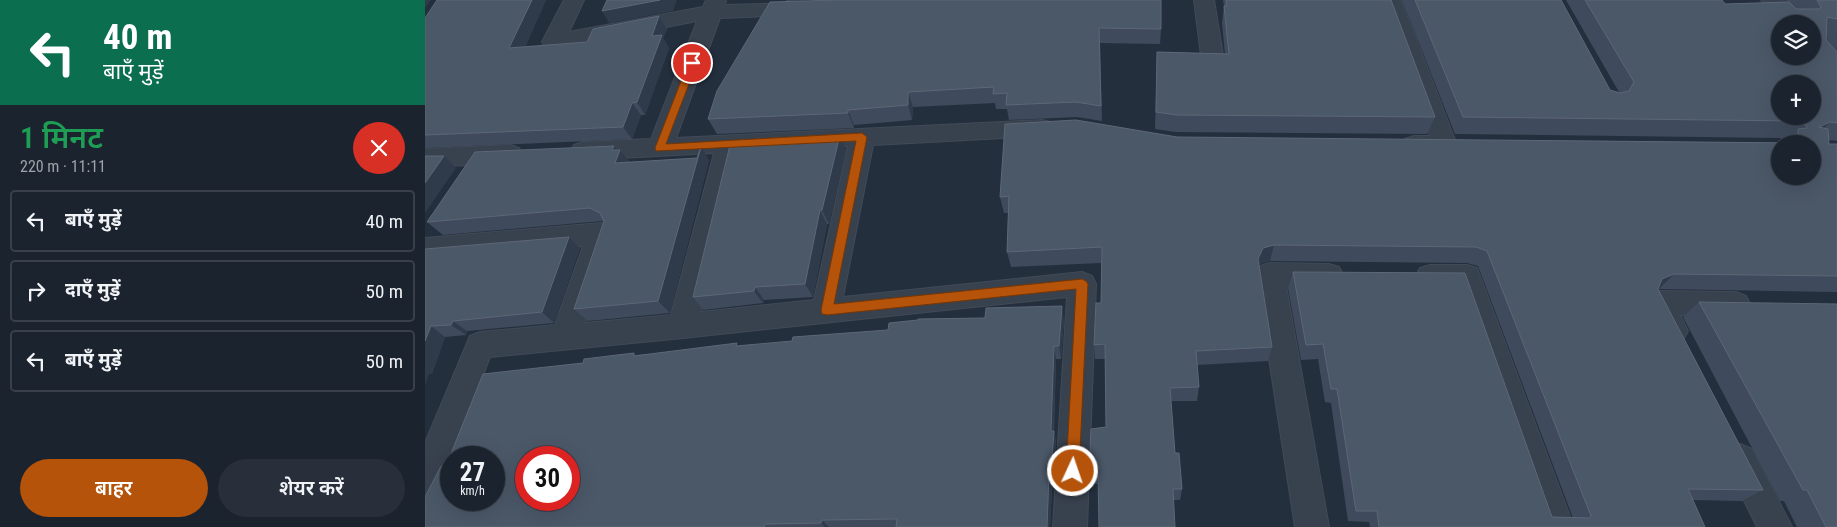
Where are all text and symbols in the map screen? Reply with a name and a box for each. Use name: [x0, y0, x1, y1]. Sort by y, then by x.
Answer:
map controls: [1771, 15, 1821, 185]
button: layers: [1771, 15, 1821, 65]
text: 40 m: [103, 17, 172, 58]
icon: left: [20, 20, 85, 85]
pin: [671, 42, 713, 84]
icon: arrive: [678, 49, 706, 77]
text: बाएँ मुड़ें: [103, 59, 163, 84]
button: +: [1771, 75, 1821, 125]
text: 1 मिनट: [20, 120, 103, 155]
button: close: [353, 122, 405, 174]
button: −: [1771, 135, 1821, 185]
text: 220 m · 11:11: [20, 157, 106, 176]
icon: left: [22, 207, 50, 235]
text: बाएँ मुड़ें: [65, 208, 121, 231]
text: 40 m: [366, 210, 403, 233]
icon: right: [22, 277, 50, 305]
text: दाएँ मुड़ें: [65, 278, 120, 301]
text: 50 m: [366, 280, 403, 303]
icon: left: [22, 347, 50, 375]
text: बाएँ मुड़ें: [65, 348, 121, 371]
text: 50 m: [366, 350, 403, 373]
position arrow: [1046, 444, 1098, 496]
speed limit sign: 30: [515, 446, 580, 511]
text: 27: [460, 458, 485, 487]
button: बाहर: [20, 459, 208, 517]
button: शेयर करें: [218, 459, 405, 517]
text: km/h: [460, 484, 485, 498]

